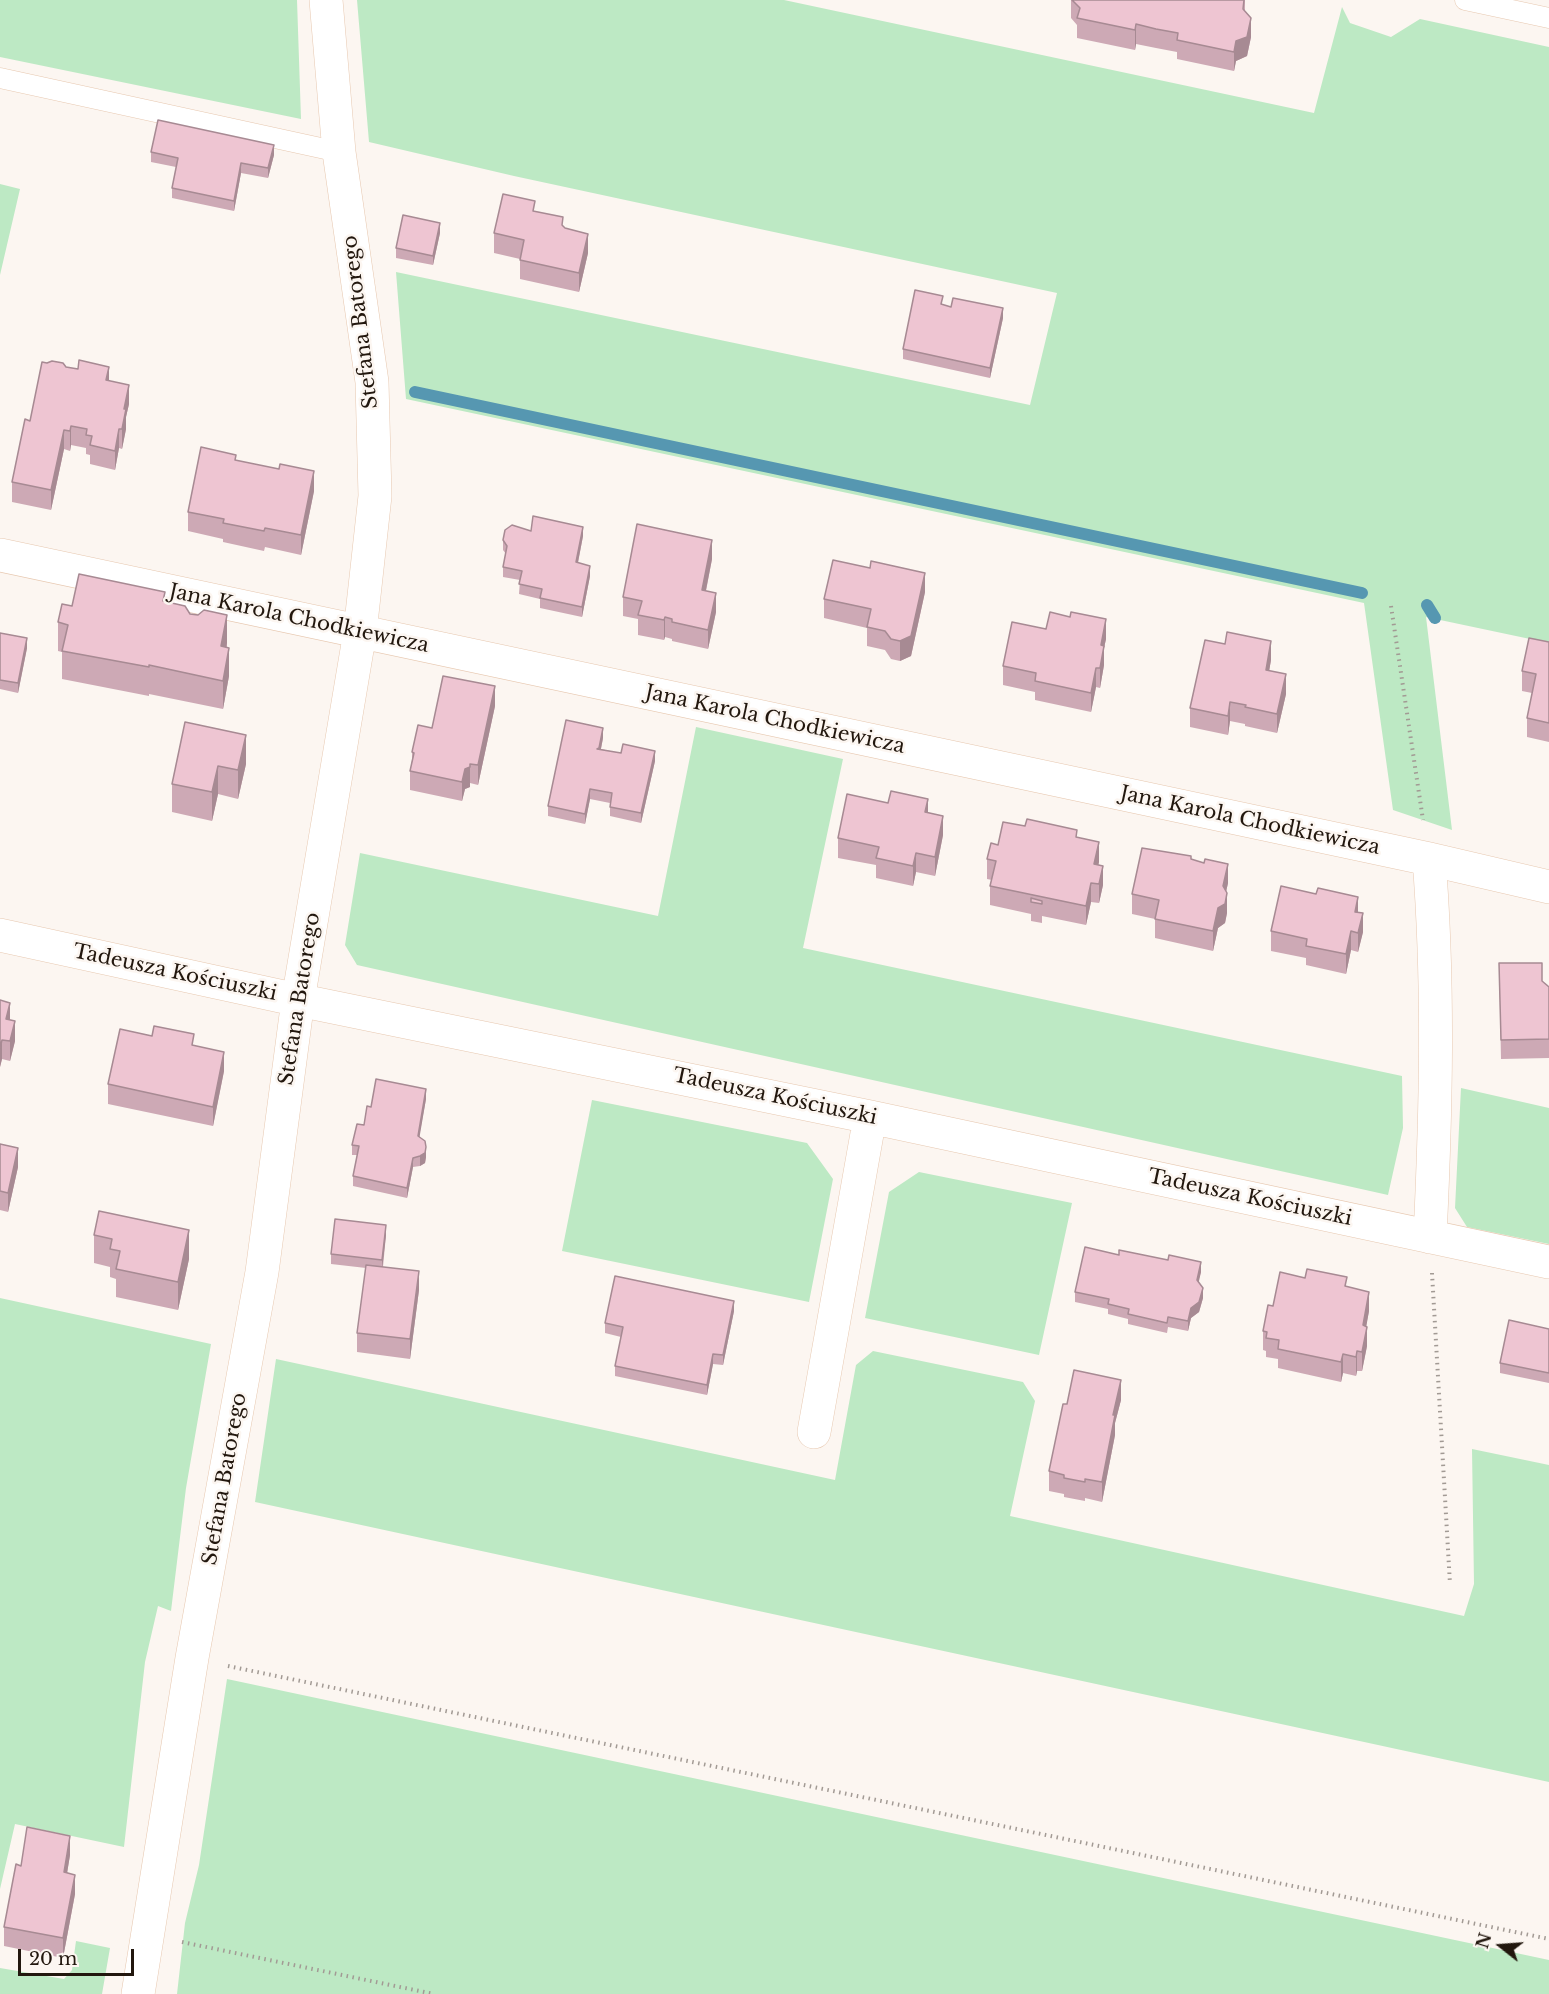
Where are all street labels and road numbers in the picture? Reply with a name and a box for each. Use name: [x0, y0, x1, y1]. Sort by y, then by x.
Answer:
street label: Stefana Batorego: [338, 234, 384, 410]
street label: Jana Karola Chodkiewicza: [167, 580, 431, 658]
street label: Jana Karola Chodkiewicza: [643, 681, 907, 759]
street label: Jana Karola Chodkiewicza: [1118, 782, 1382, 860]
street label: Stefana Batorego: [274, 911, 326, 1087]
street label: Tadeusza Kościuszki: [71, 940, 279, 1006]
street label: Tadeusza Kościuszki: [671, 1064, 879, 1130]
street label: Tadeusza Kościuszki: [1146, 1165, 1354, 1231]
street label: Stefana Batorego: [198, 1391, 252, 1567]

